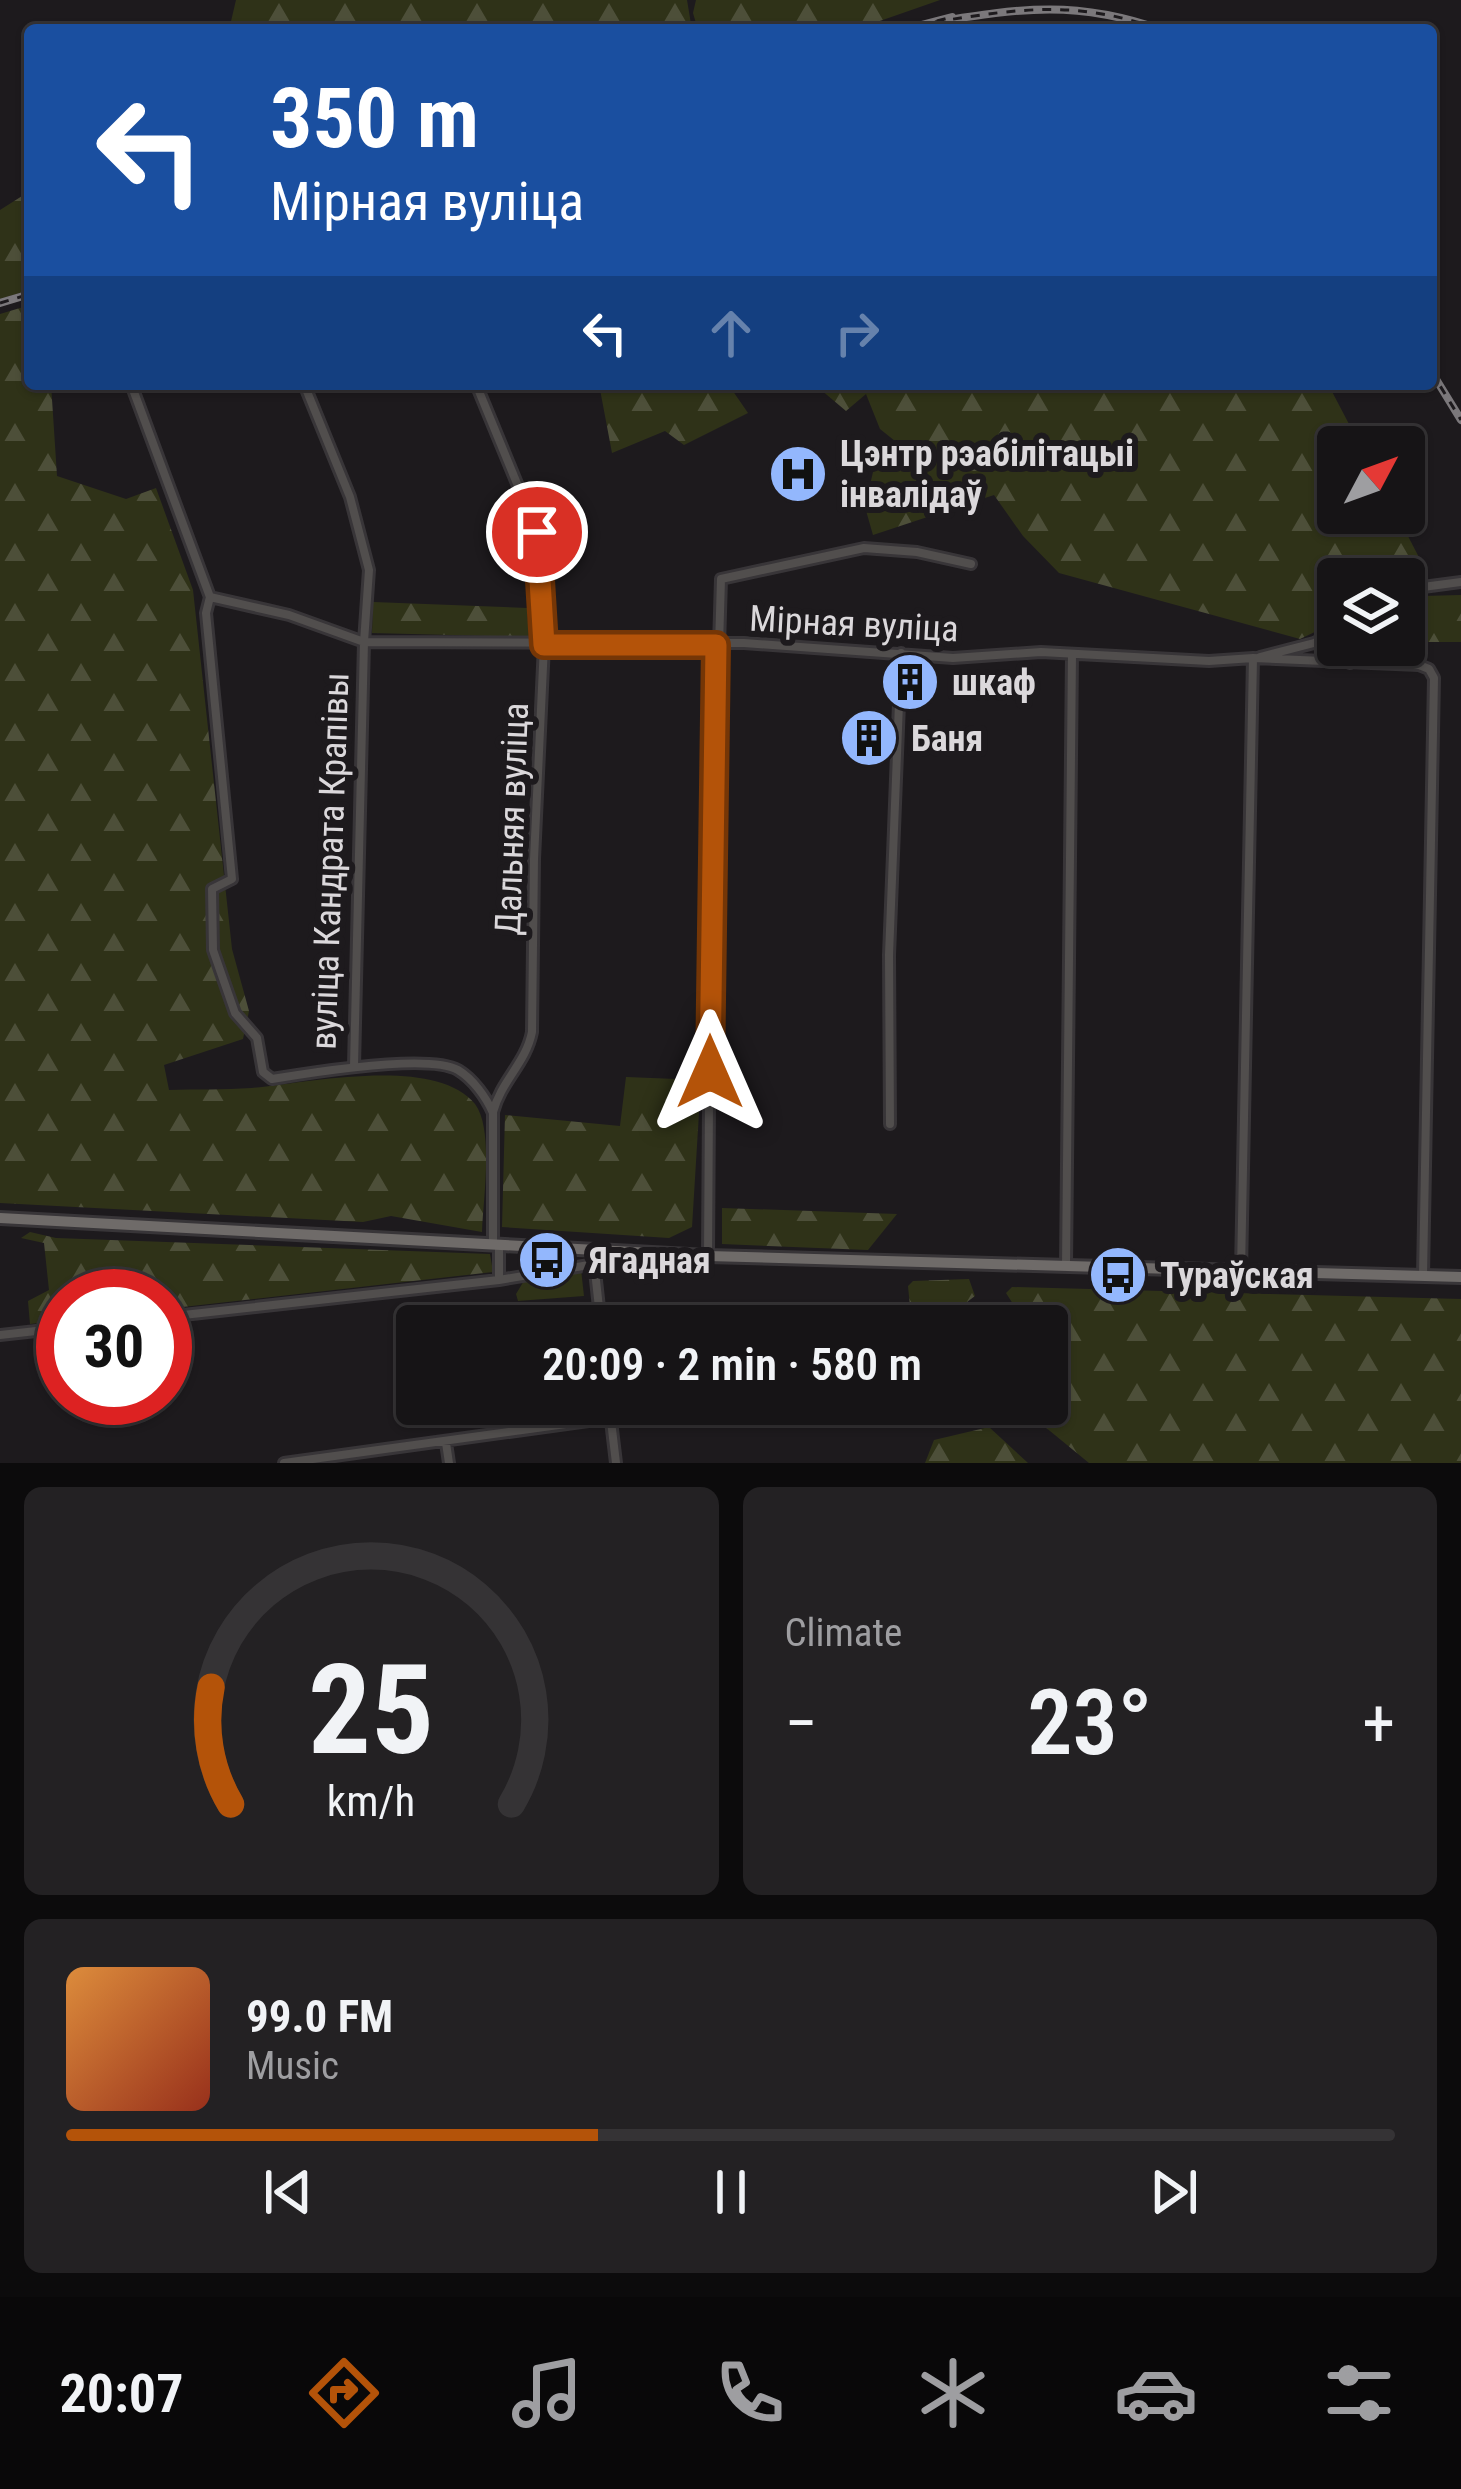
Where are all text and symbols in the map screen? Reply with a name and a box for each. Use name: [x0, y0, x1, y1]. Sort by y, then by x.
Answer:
text: 350 m: [270, 69, 479, 168]
icon: left: [72, 72, 228, 228]
text: Мірная вуліца: [270, 170, 584, 233]
icon: left: [572, 300, 638, 366]
icon: ahead: [698, 300, 764, 366]
icon: right: [824, 300, 890, 366]
north arrow: [1317, 426, 1425, 534]
map controls: [1317, 426, 1425, 666]
place label: Цэнтр рэабілітацыі інвалідаў: [840, 433, 1134, 516]
hospital icon: Цэнтр рэабілітацыі інвалідаў: [767, 443, 829, 505]
pin: [486, 481, 588, 583]
icon: arrive: [504, 499, 570, 565]
button: layers: [1317, 558, 1425, 666]
street label: Мірная вуліца: [748, 598, 960, 650]
building icon: шкаф: [879, 651, 941, 713]
place label: шкаф: [952, 662, 1036, 704]
street label: вуліца Кандрата Крапівы: [302, 672, 358, 1050]
street label: Дальняя вуліца: [487, 702, 537, 936]
building icon: Баня: [838, 707, 900, 769]
place label: Баня: [911, 718, 983, 760]
position arrow: [647, 1009, 773, 1135]
bus stop icon: Ягадная: [516, 1229, 578, 1291]
place label: Ягадная: [588, 1240, 711, 1282]
bus stop icon: Тураўская: [1087, 1244, 1149, 1306]
place label: Тураўская: [1160, 1255, 1314, 1297]
speed limit sign: 30: [36, 1269, 192, 1425]
text: 20:09 · 2 min · 580 m: [542, 1338, 922, 1391]
text: Climate: [785, 1610, 902, 1656]
text: 25: [308, 1637, 434, 1783]
text: 23°: [1027, 1671, 1152, 1776]
text: −: [785, 1685, 818, 1762]
text: +: [1362, 1685, 1395, 1762]
text: km/h: [327, 1776, 415, 1826]
text: 99.0 FM: [246, 1990, 393, 2043]
text: Music: [246, 2043, 339, 2089]
icon: previous: [255, 2159, 321, 2225]
icon: pause: [698, 2159, 764, 2225]
icon: next: [1141, 2159, 1207, 2225]
icon: directions: [302, 2351, 386, 2435]
icon: music: [505, 2351, 589, 2435]
icon: phone: [708, 2351, 792, 2435]
icon: climate: [911, 2351, 995, 2435]
icon: car: [1114, 2351, 1198, 2435]
icon: filters: [1317, 2351, 1401, 2435]
text: 20:07: [60, 2362, 183, 2425]

